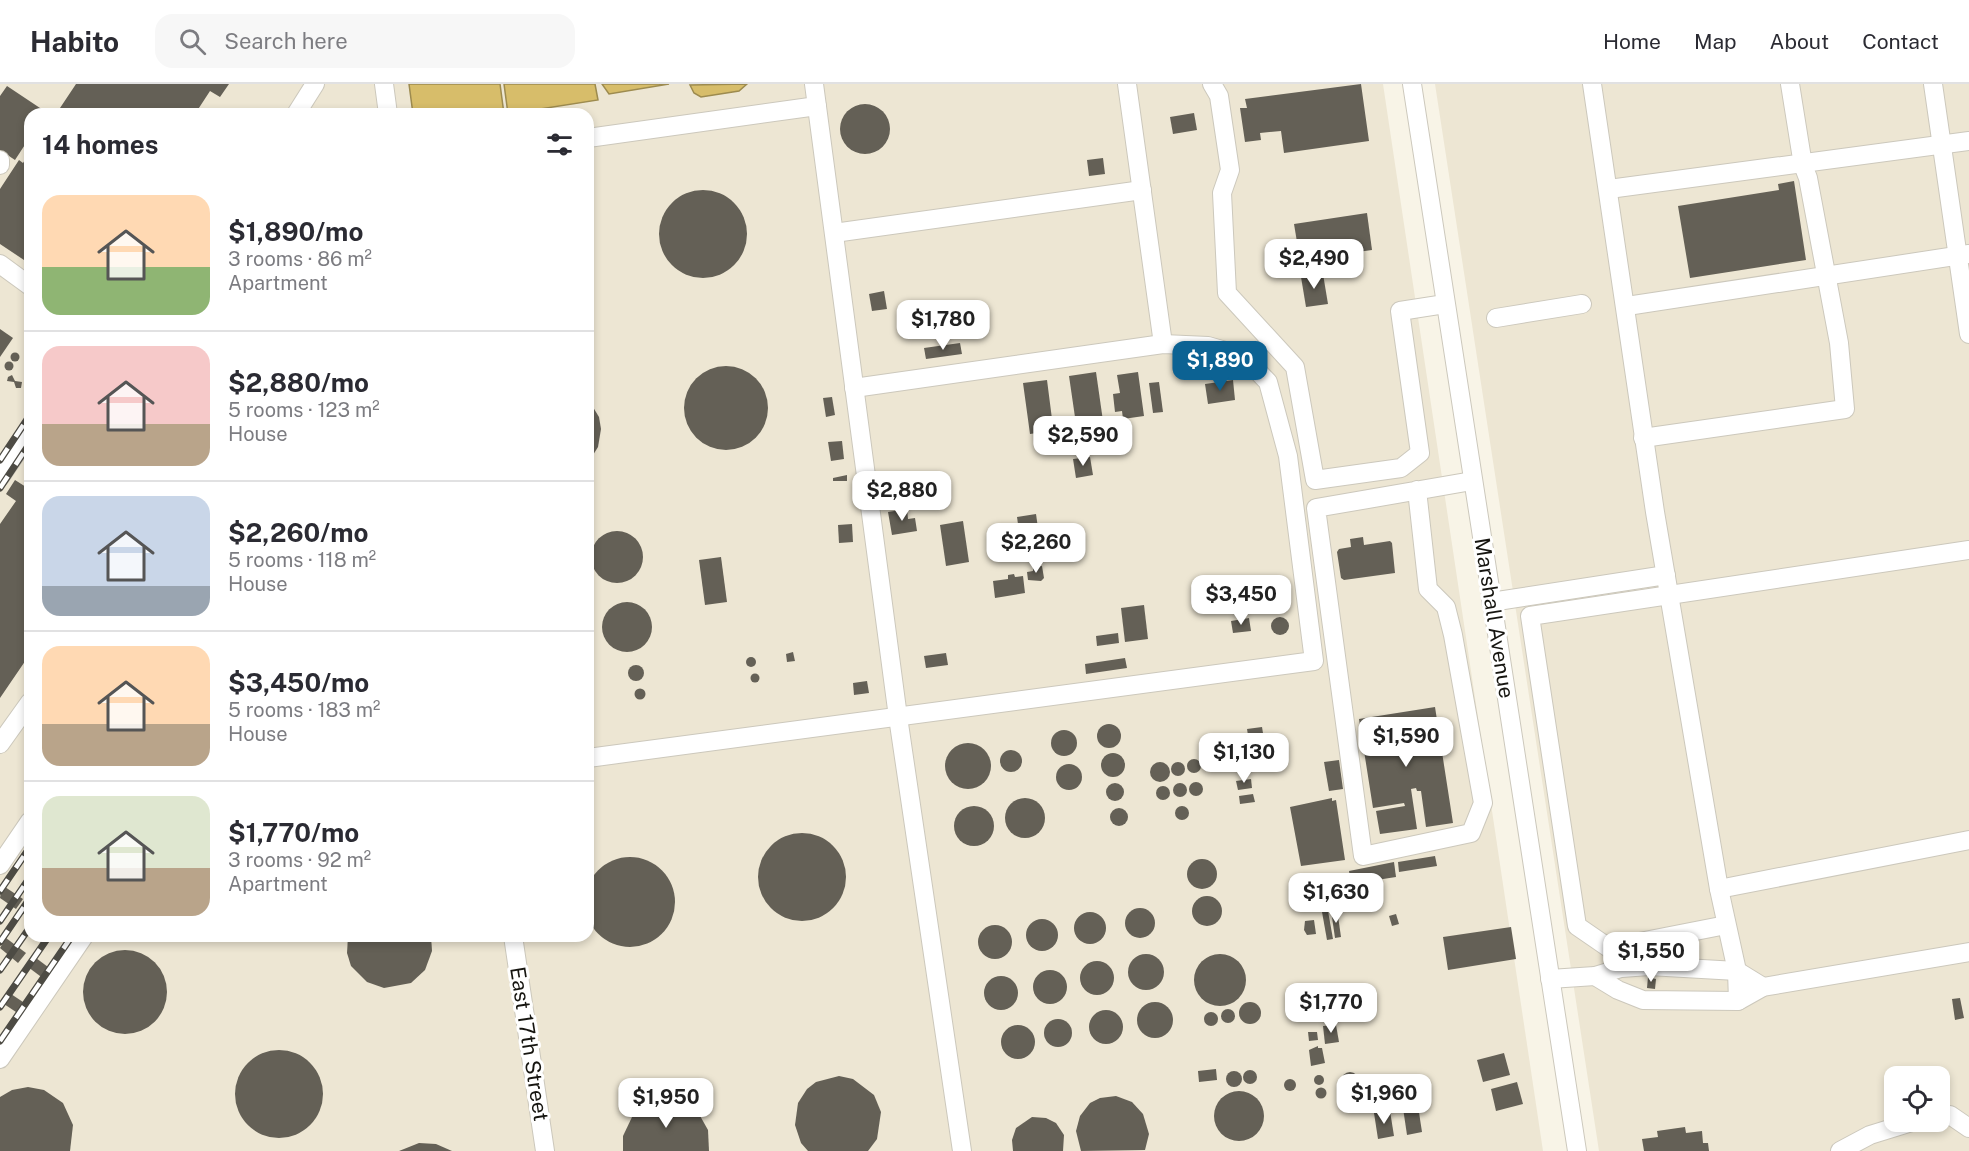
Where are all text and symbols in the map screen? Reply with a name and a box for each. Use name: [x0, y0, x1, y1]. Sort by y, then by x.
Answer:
search box: [155, 14, 575, 68]
text: Habito: [30, 25, 119, 58]
icon: search: [176, 25, 209, 58]
text: Search here: [224, 28, 348, 54]
text: Home: [1603, 29, 1661, 54]
text: Map: [1694, 29, 1737, 54]
text: About: [1770, 29, 1829, 54]
text: Contact: [1862, 29, 1939, 54]
icon: filters: [543, 128, 576, 161]
text: 14 homes: [42, 129, 158, 160]
text: $1,890/mo: [228, 216, 363, 247]
icon: home: [90, 219, 162, 291]
pin: $2,490: [1265, 239, 1363, 290]
text: $2,490: [1279, 246, 1349, 270]
text: 3 rooms · 86 m²: [228, 247, 372, 271]
text: Apartment: [228, 271, 328, 295]
pin: $1,780: [894, 300, 992, 351]
text: $1,780: [911, 307, 975, 331]
pin: $1,890: [1171, 341, 1269, 392]
text: $1,890: [1186, 348, 1254, 372]
text: $2,880/mo: [228, 367, 369, 398]
icon: home: [90, 370, 162, 442]
text: 5 rooms · 123 m²: [228, 398, 380, 422]
pin: $2,590: [1034, 416, 1132, 467]
text: House: [228, 422, 288, 446]
text: $2,590: [1047, 423, 1119, 447]
pin: $2,880: [853, 471, 951, 522]
text: $2,880: [866, 478, 938, 502]
text: $2,260/mo: [228, 517, 368, 548]
icon: home: [90, 520, 162, 592]
pin: $2,260: [987, 523, 1085, 574]
text: $2,260: [1001, 530, 1072, 554]
street label: Marshall Avenue: [1469, 536, 1520, 700]
text: 5 rooms · 118 m²: [228, 548, 376, 572]
text: House: [228, 572, 288, 596]
pin: $3,450: [1192, 575, 1290, 626]
text: $3,450: [1205, 582, 1277, 606]
text: $3,450/mo: [228, 667, 369, 698]
icon: home: [90, 670, 162, 742]
text: 5 rooms · 183 m²: [228, 698, 380, 722]
pin: $1,590: [1357, 717, 1455, 768]
text: House: [228, 722, 288, 746]
text: $1,590: [1372, 724, 1440, 748]
pin: $1,130: [1195, 733, 1293, 784]
text: $1,130: [1213, 740, 1275, 764]
text: $1,770/mo: [228, 817, 359, 848]
icon: home: [90, 820, 162, 892]
text: 3 rooms · 92 m²: [228, 848, 371, 872]
text: Apartment: [228, 872, 328, 896]
pin: $1,630: [1287, 873, 1385, 924]
text: $1,630: [1303, 880, 1370, 904]
pin: $1,550: [1602, 932, 1700, 983]
text: $1,550: [1617, 939, 1685, 963]
street label: East 17th Street: [505, 965, 554, 1123]
pin: $1,770: [1282, 983, 1380, 1034]
text: $1,770: [1299, 990, 1363, 1014]
map controls: [1884, 1066, 1950, 1132]
button: locate: [1884, 1066, 1950, 1132]
pin: $1,960: [1335, 1074, 1433, 1125]
pin: $1,950: [617, 1078, 715, 1129]
text: $1,960: [1351, 1081, 1417, 1105]
text: $1,950: [632, 1085, 700, 1109]

